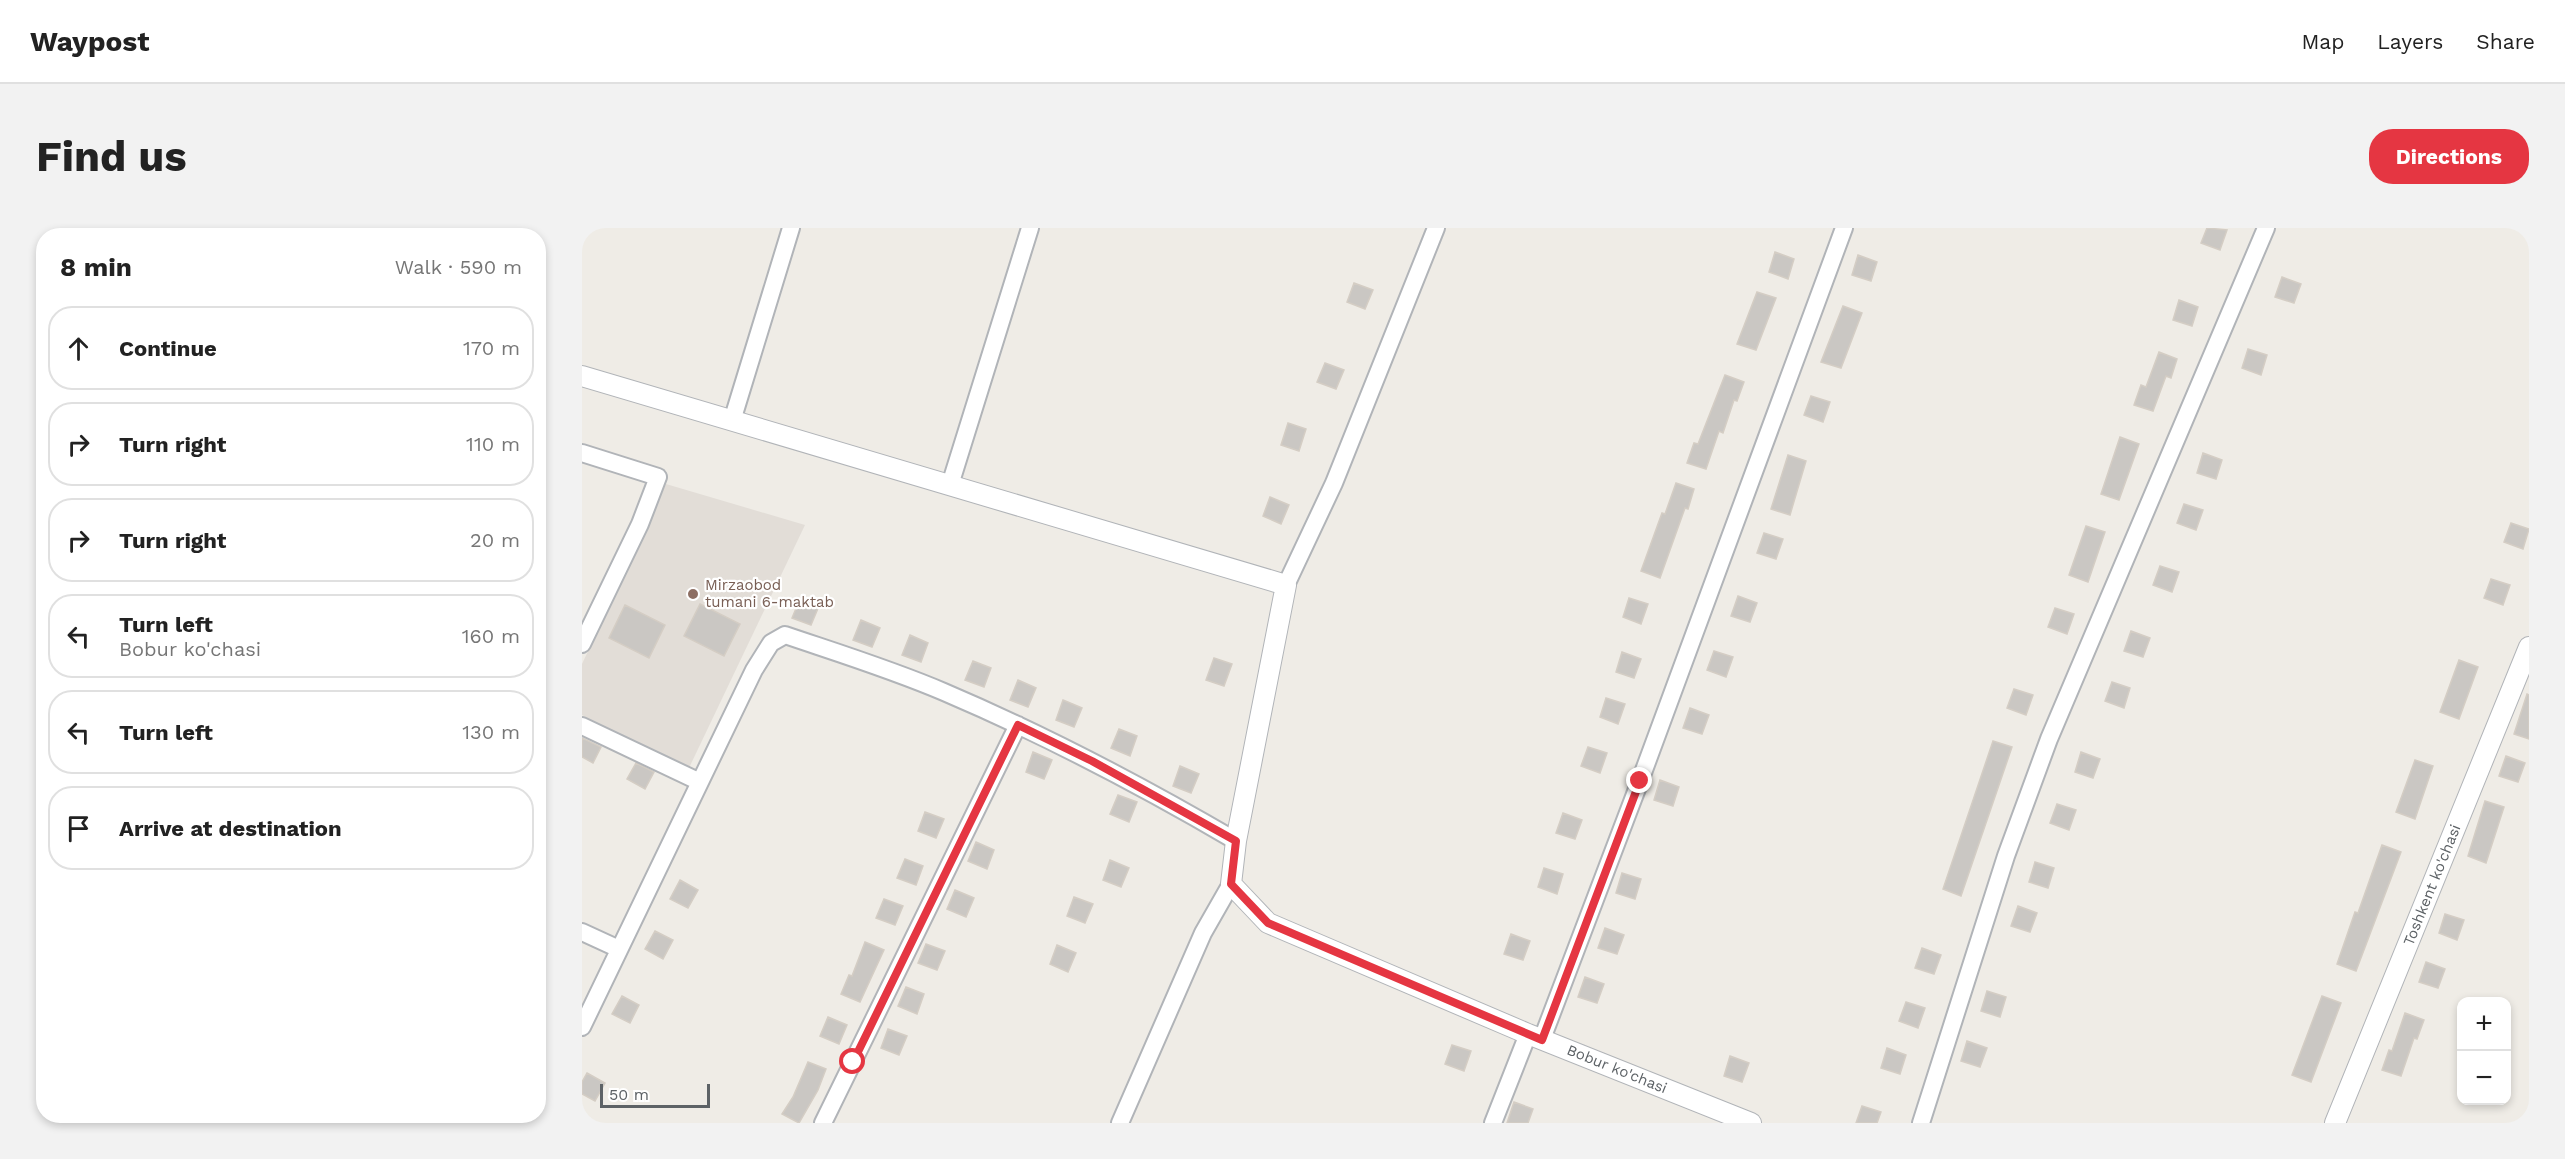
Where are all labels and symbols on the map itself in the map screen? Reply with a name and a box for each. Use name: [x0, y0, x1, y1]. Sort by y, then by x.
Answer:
place label: Mirzaobod tumani 6-maktab: [705, 576, 834, 611]
marker: Mirzaobod tumani 6-maktab: [686, 587, 700, 601]
route end: [1626, 767, 1652, 793]
street label: Toshkent ko'chasi: [2399, 822, 2465, 948]
street label: Bobur ko'chasi: [1564, 1041, 1670, 1097]
route start: [839, 1048, 865, 1074]
scale bar: [600, 1081, 710, 1108]

